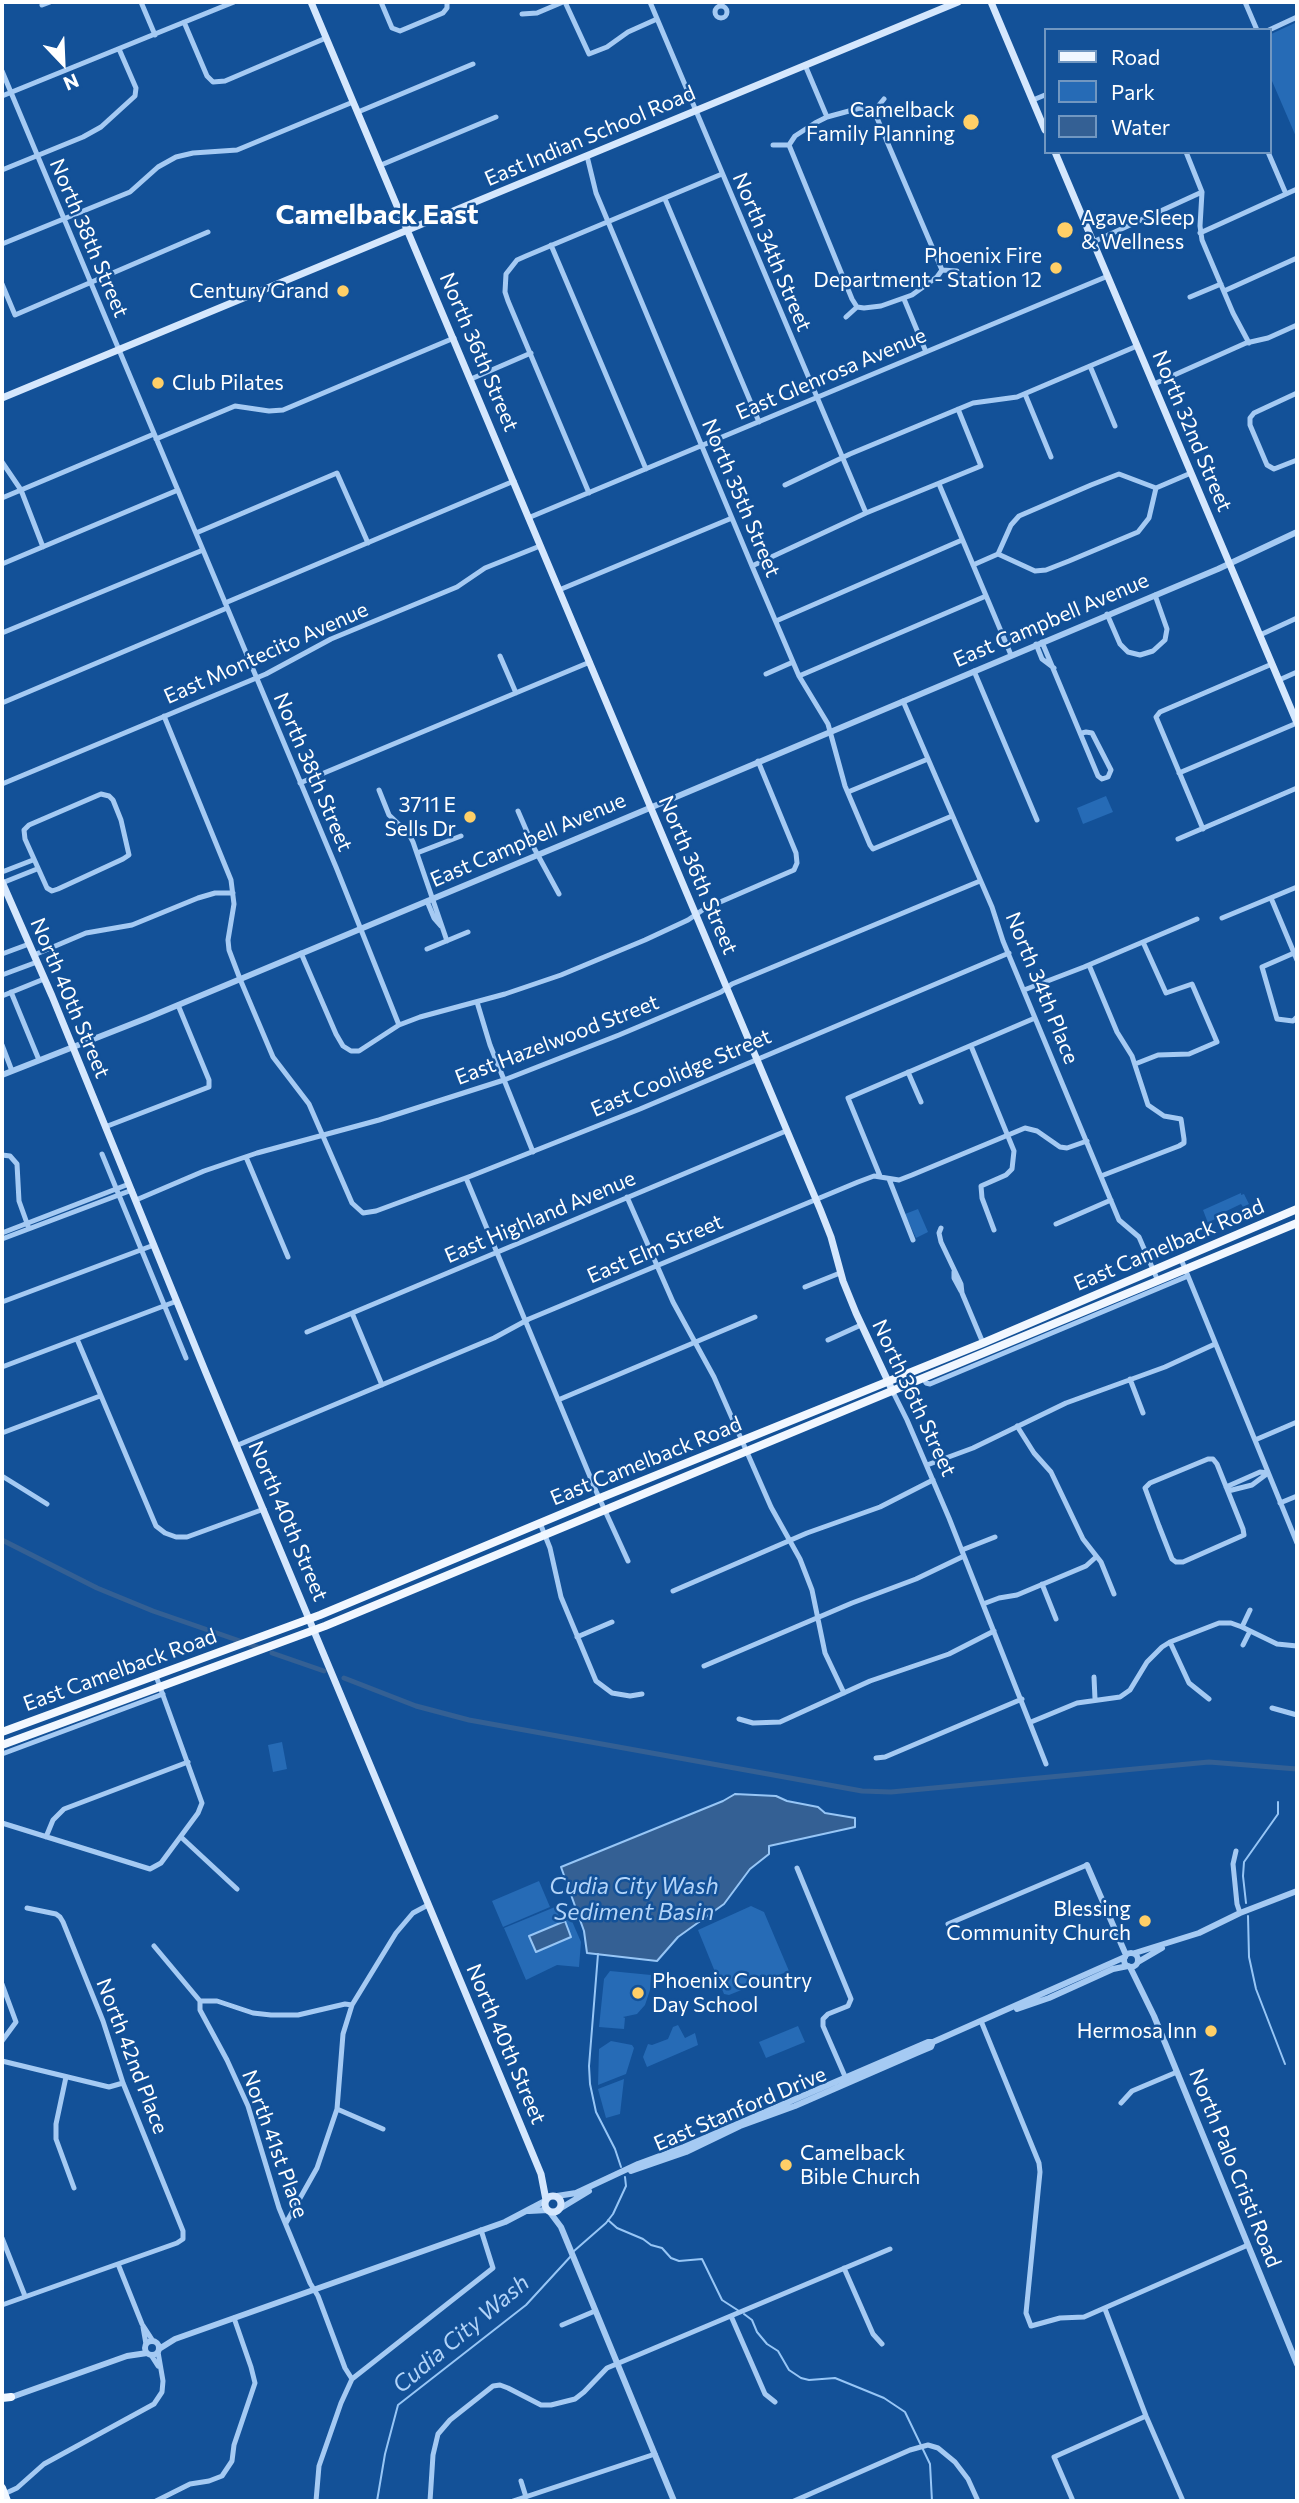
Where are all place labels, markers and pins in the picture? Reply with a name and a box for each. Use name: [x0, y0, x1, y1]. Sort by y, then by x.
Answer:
place label: Camelback Family Planning: [806, 97, 955, 147]
marker: Camelback Family Planning: [961, 112, 981, 132]
place label: Agave Sleep & Wellness: [1081, 205, 1195, 255]
marker: Agave Sleep & Wellness: [1055, 220, 1075, 240]
place label: Phoenix Fire Department - Station 12: [813, 243, 1042, 293]
marker: Phoenix Fire Department - Station 12: [1048, 260, 1064, 276]
place label: Century Grand: [189, 278, 329, 304]
marker: Century Grand: [335, 283, 351, 299]
place label: Club Pilates: [172, 370, 284, 396]
marker: Club Pilates: [150, 375, 166, 391]
place label: 3711 E Sells Dr: [385, 792, 456, 842]
marker: 3711 E Sells Dr: [462, 809, 478, 825]
place label: Blessing Community Church: [946, 1896, 1131, 1946]
marker: Blessing Community Church: [1137, 1913, 1153, 1929]
place label: Phoenix Country Day School: [652, 1968, 812, 2018]
marker: Phoenix Country Day School: [630, 1985, 646, 2001]
place label: Hermosa Inn: [1077, 2018, 1197, 2044]
marker: Hermosa Inn: [1203, 2023, 1219, 2039]
place label: Camelback Bible Church: [800, 2140, 920, 2190]
marker: Camelback Bible Church: [778, 2157, 794, 2173]

